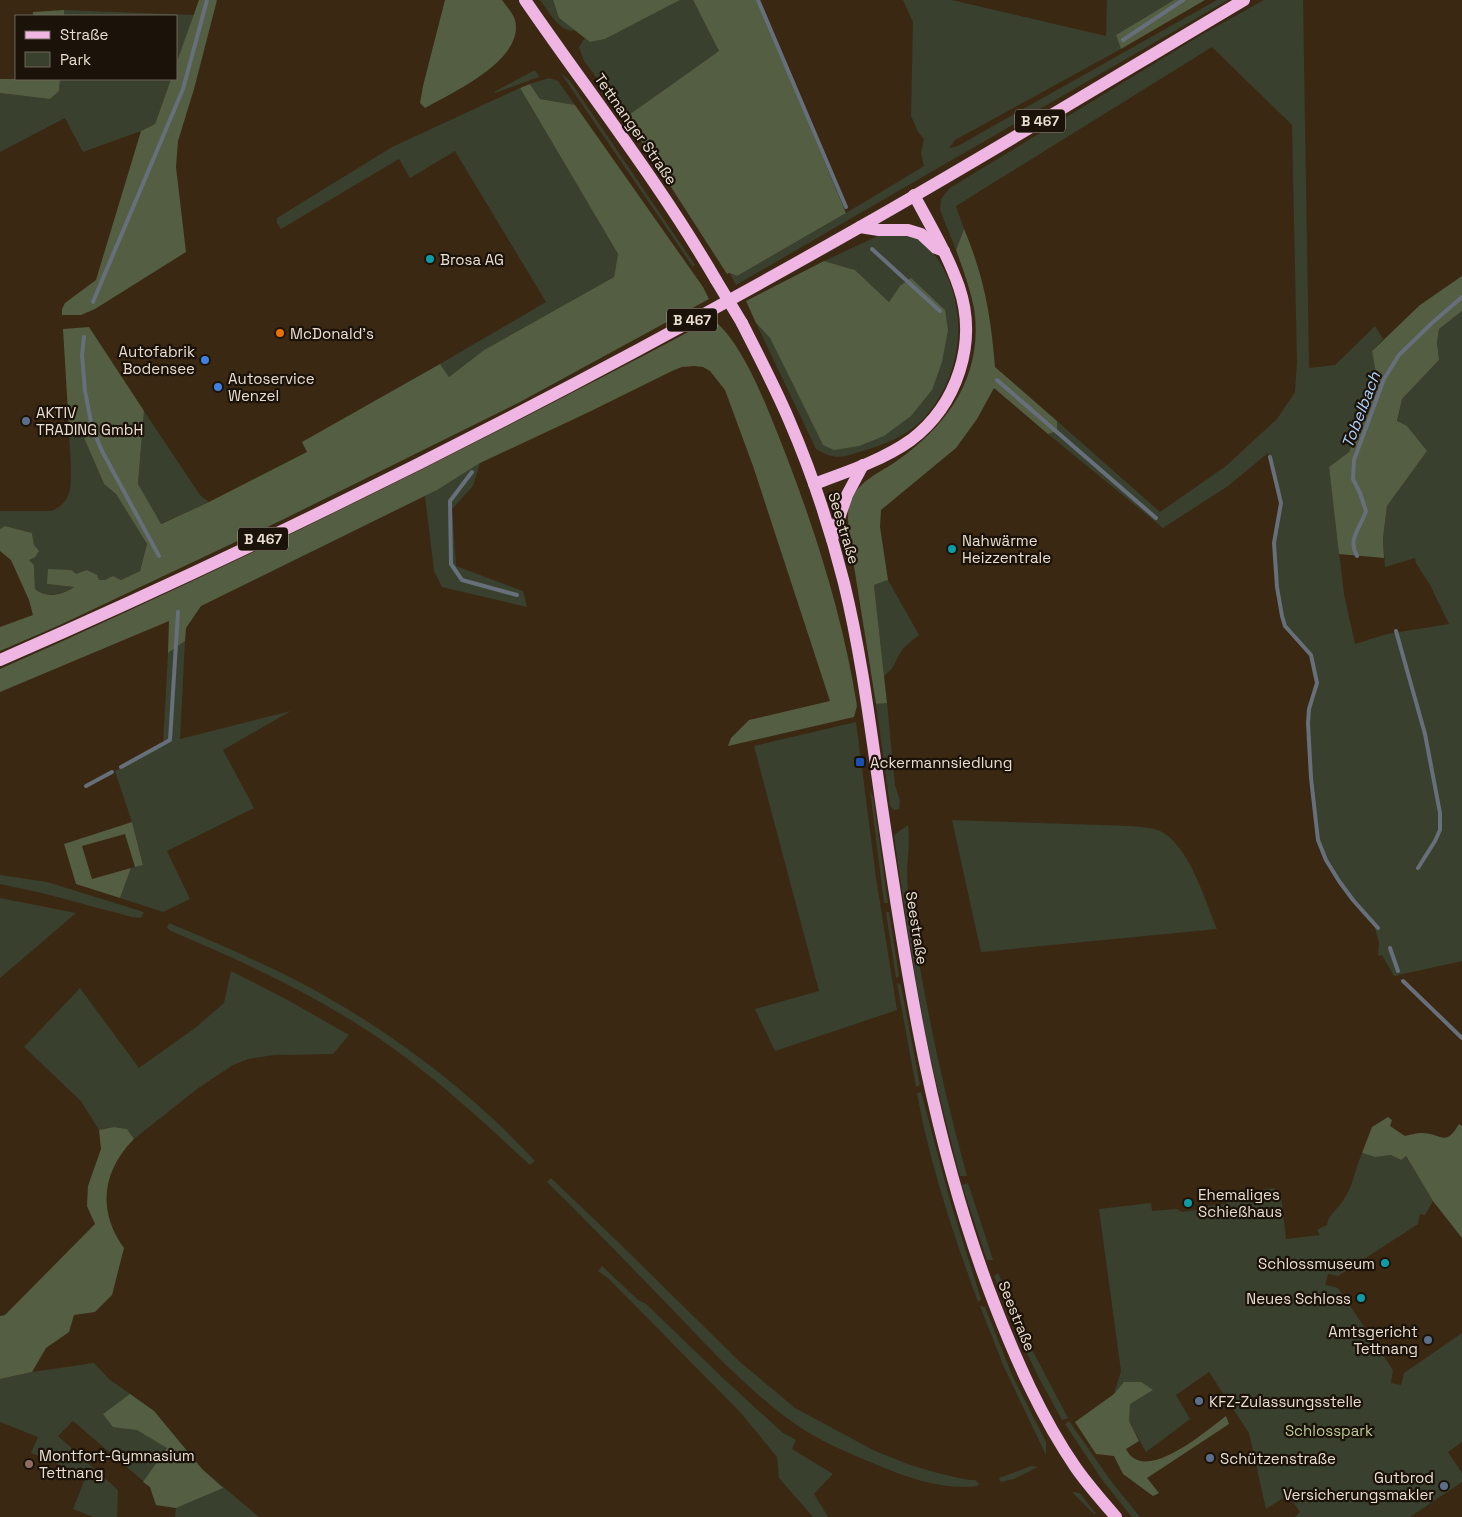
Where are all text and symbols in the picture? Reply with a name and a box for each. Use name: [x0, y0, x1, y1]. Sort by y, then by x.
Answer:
legend: [15, 15, 178, 80]
text: Straße: [60, 25, 109, 44]
text: Park: [60, 50, 91, 69]
street label: Tettnanger Straße: [591, 70, 682, 188]
road number: B 467: [1015, 110, 1065, 132]
place label: Brosa AG: [440, 250, 504, 269]
marker: Brosa AG: [424, 253, 436, 265]
road number: B 467: [667, 308, 717, 332]
place label: McDonald's: [290, 324, 374, 343]
marker: McDonald's: [274, 327, 286, 339]
place label: Autofabrik Bodensee: [119, 342, 195, 378]
marker: Autofabrik Bodensee: [199, 354, 211, 366]
water label: Tobelbach: [1337, 368, 1386, 451]
place label: Autoservice Wenzel: [228, 369, 315, 405]
marker: Autoservice Wenzel: [212, 381, 224, 393]
place label: AKTIV TRADING GmbH: [36, 403, 143, 439]
marker: AKTIV TRADING GmbH: [20, 415, 32, 427]
street label: Seestraße: [824, 490, 864, 566]
road number: B 467: [238, 528, 288, 550]
place label: Nahwärme Heizzentrale: [962, 531, 1051, 567]
marker: Nahwärme Heizzentrale: [946, 543, 958, 555]
place label: Ackermannsiedlung: [870, 753, 1012, 772]
marker: Ackermannsiedlung: [854, 756, 866, 768]
street label: Seestraße: [902, 890, 932, 966]
place label: Ehemaliges Schießhaus: [1198, 1185, 1282, 1221]
marker: Ehemaliges Schießhaus: [1182, 1197, 1194, 1209]
place label: Schlossmuseum: [1258, 1254, 1375, 1273]
marker: Schlossmuseum: [1379, 1257, 1391, 1269]
street label: Seestraße: [994, 1278, 1040, 1354]
place label: Neues Schloss: [1246, 1289, 1351, 1308]
marker: Neues Schloss: [1355, 1292, 1367, 1304]
place label: Amtsgericht Tettnang: [1328, 1322, 1418, 1358]
marker: Amtsgericht Tettnang: [1422, 1334, 1434, 1346]
place label: KFZ-Zulassungsstelle: [1209, 1392, 1362, 1411]
marker: KFZ-Zulassungsstelle: [1193, 1395, 1205, 1407]
park label: Schlosspark: [1285, 1421, 1373, 1440]
place label: Montfort-Gymnasium Tettnang: [39, 1446, 195, 1482]
place label: Schützenstraße: [1220, 1449, 1336, 1468]
marker: Schützenstraße: [1204, 1452, 1216, 1464]
marker: Montfort-Gymnasium Tettnang: [23, 1458, 35, 1470]
place label: Gutbrod Versicherungsmakler: [1283, 1468, 1434, 1504]
marker: Gutbrod Versicherungsmakler: [1438, 1480, 1450, 1492]

